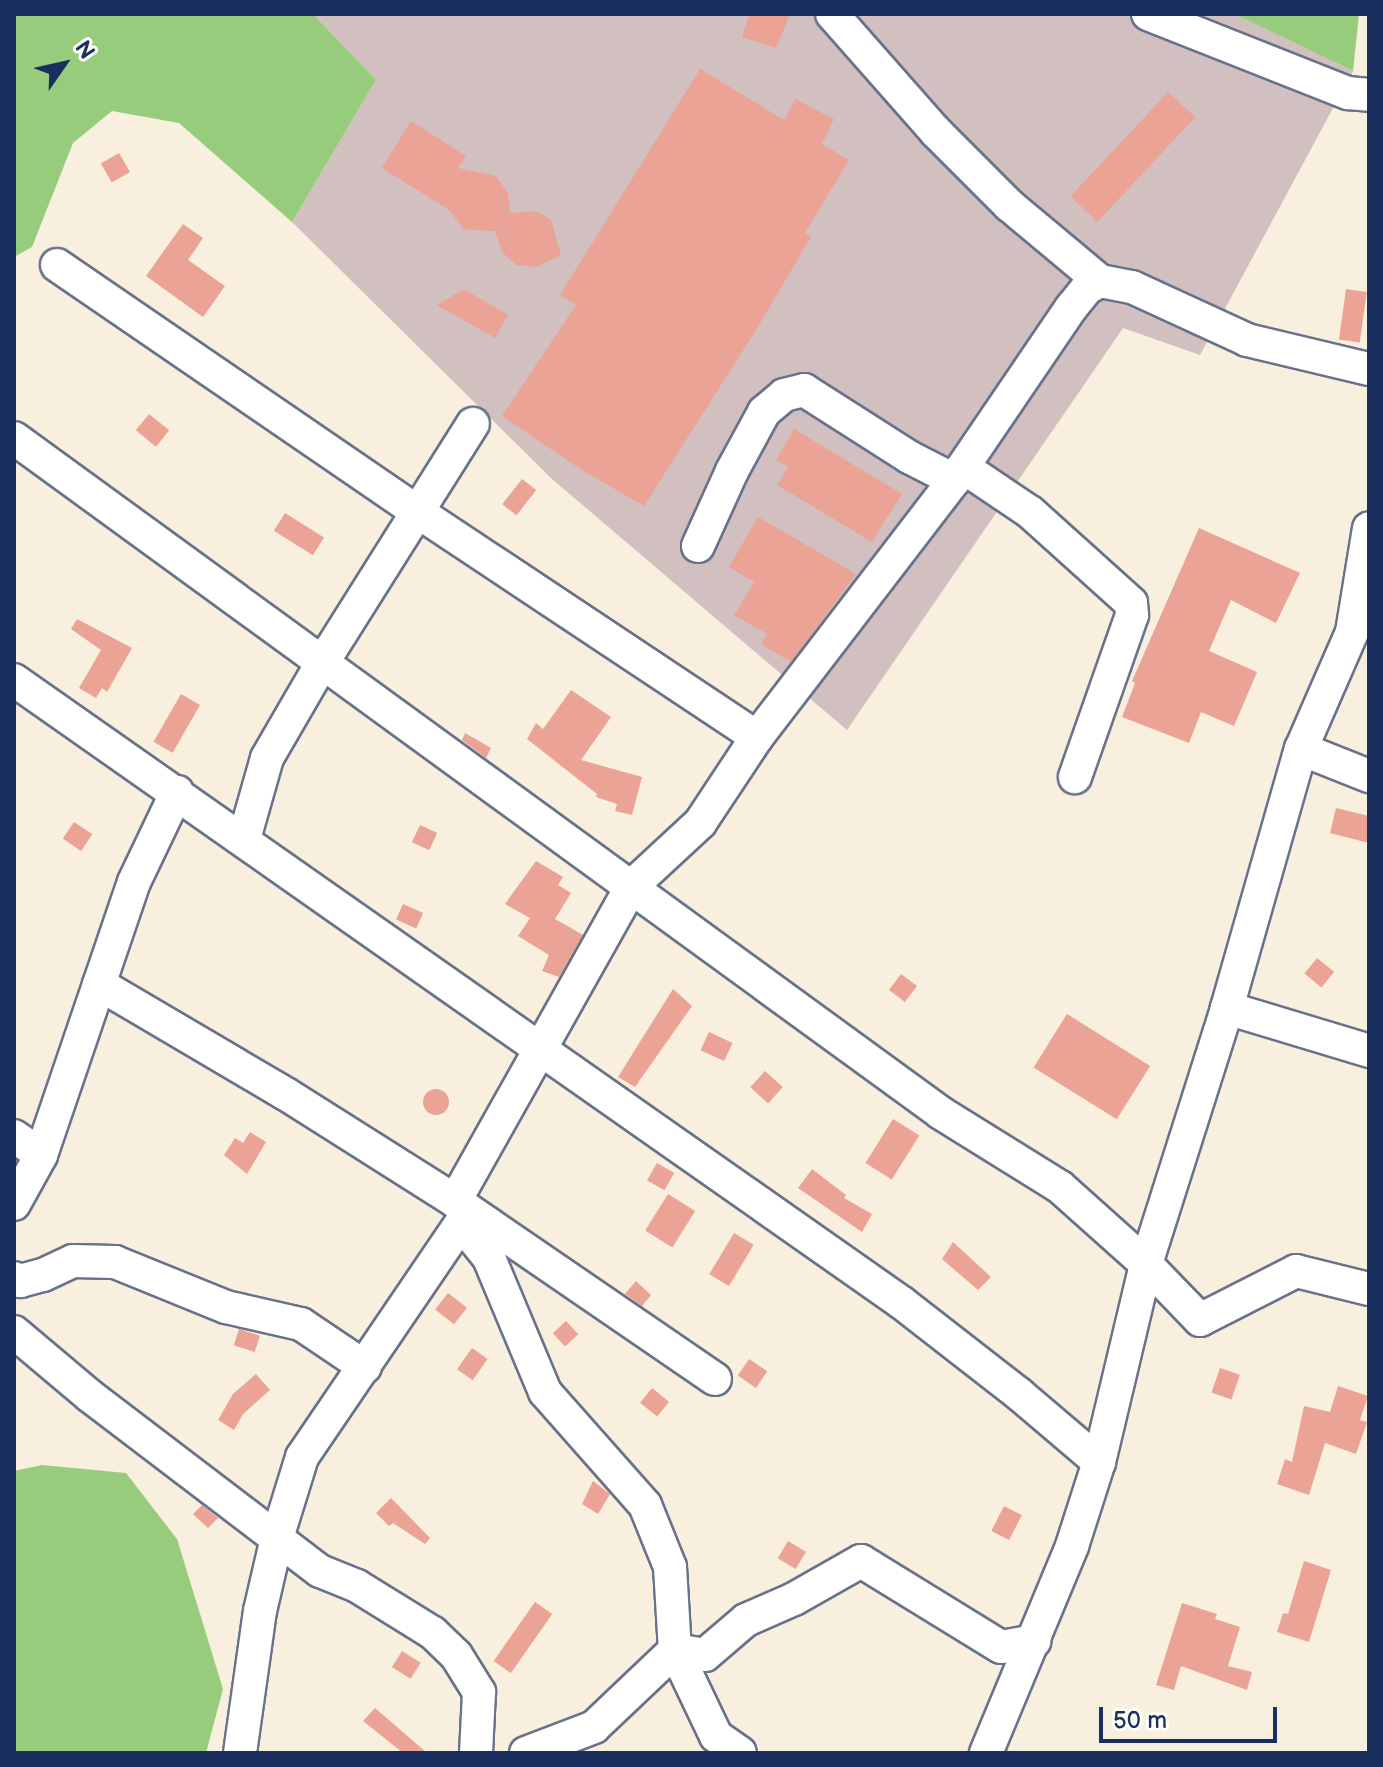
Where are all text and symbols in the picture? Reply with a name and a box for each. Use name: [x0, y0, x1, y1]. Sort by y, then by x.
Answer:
north arrow: [24, 24, 104, 104]
text: N: [68, 36, 100, 65]
scale bar: [1103, 1691, 1281, 1741]
text: 50 m: [1113, 1706, 1167, 1735]

